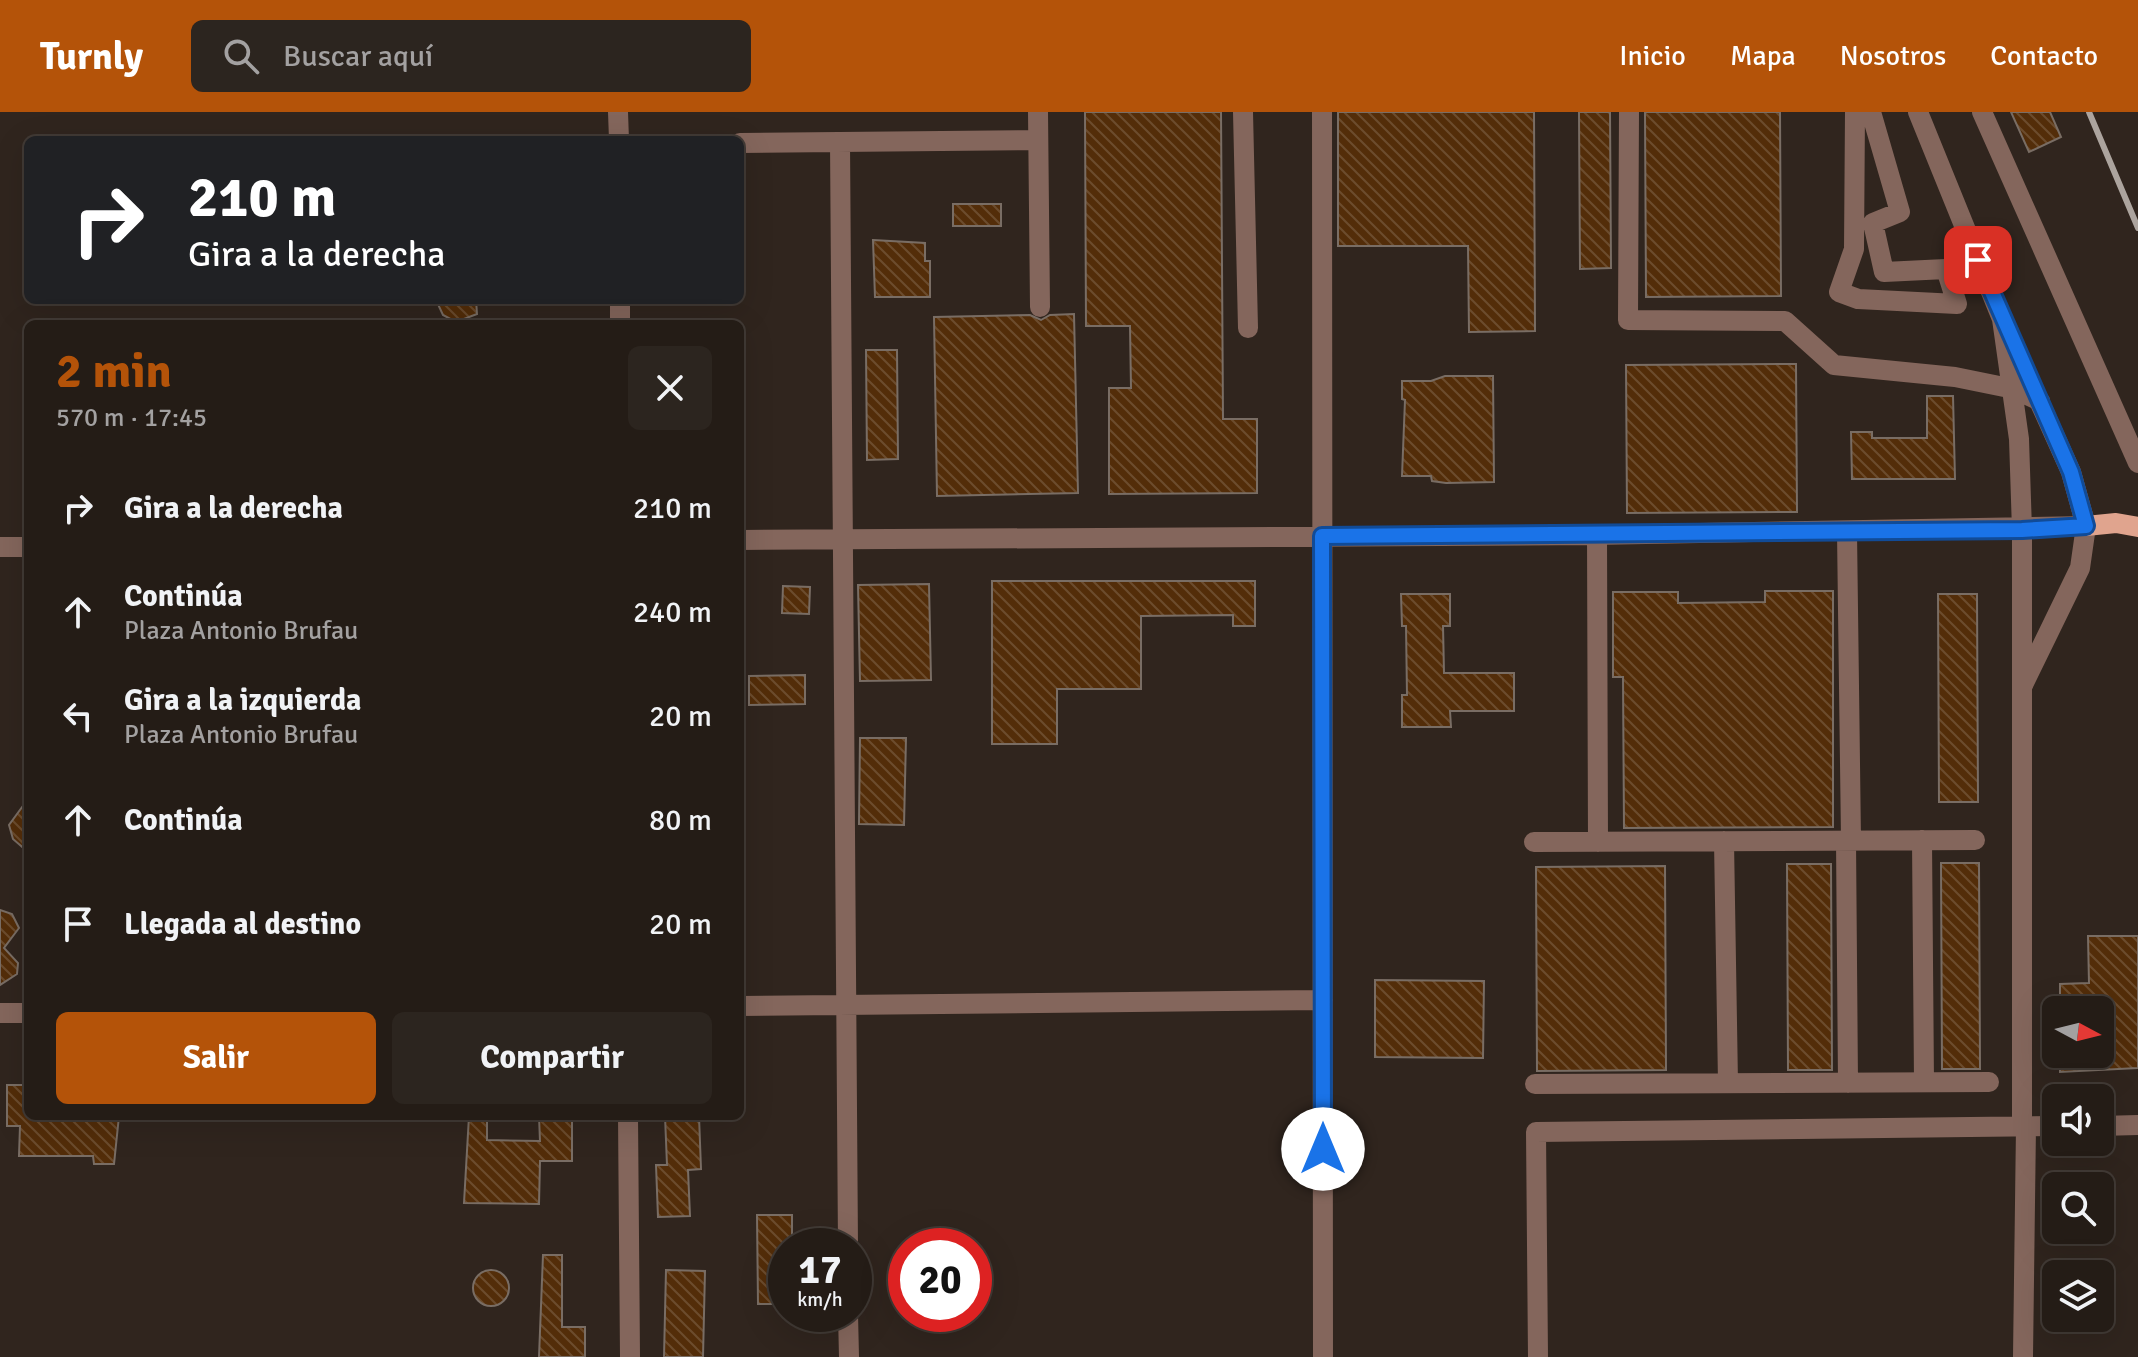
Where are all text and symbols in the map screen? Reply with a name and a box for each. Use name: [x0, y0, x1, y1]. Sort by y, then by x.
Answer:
search box: [191, 20, 751, 92]
text: Turnly: [40, 33, 143, 80]
icon: search: [219, 34, 263, 78]
text: Buscar aquí: [283, 38, 433, 75]
text: Inicio: [1619, 39, 1686, 73]
text: Mapa: [1730, 39, 1796, 73]
text: Nosotros: [1840, 39, 1946, 73]
text: Contacto: [1990, 39, 2098, 73]
text: 210 m: [188, 163, 336, 232]
icon: right: [56, 168, 160, 272]
pin: [1944, 226, 2012, 294]
text: Gira a la derecha: [188, 232, 446, 277]
icon: arrive: [1956, 238, 2000, 282]
text: 2 min: [56, 342, 172, 401]
button: close: [628, 346, 712, 430]
text: 570 m · 17:45: [56, 402, 207, 434]
icon: right: [56, 486, 100, 530]
text: Gira a la derecha: [124, 490, 343, 527]
text: 210 m: [633, 490, 712, 527]
text: Continúa: [124, 578, 243, 615]
icon: ahead: [56, 590, 100, 634]
text: 240 m: [633, 594, 712, 631]
text: Plaza Antonio Brufau: [124, 615, 358, 647]
text: Gira a la izquierda: [124, 682, 361, 719]
icon: left: [56, 694, 100, 738]
text: 20 m: [649, 698, 712, 735]
text: Plaza Antonio Brufau: [124, 719, 358, 751]
icon: ahead: [56, 798, 100, 842]
text: Continúa: [124, 802, 243, 839]
text: 80 m: [649, 802, 712, 839]
icon: arrive: [56, 902, 100, 946]
text: Llegada al destino: [124, 906, 361, 943]
text: 20 m: [649, 906, 712, 943]
north arrow: [2042, 996, 2114, 1068]
map controls: [2042, 996, 2114, 1332]
button: Salir: [56, 1012, 376, 1104]
button: Compartir: [392, 1012, 712, 1104]
button: sound: [2042, 1084, 2114, 1156]
position arrow: [1281, 1107, 1365, 1191]
button: search: [2042, 1172, 2114, 1244]
speed limit sign: 20: [888, 1228, 992, 1332]
text: 17: [798, 1245, 842, 1295]
button: layers: [2042, 1260, 2114, 1332]
text: km/h: [797, 1287, 843, 1312]

